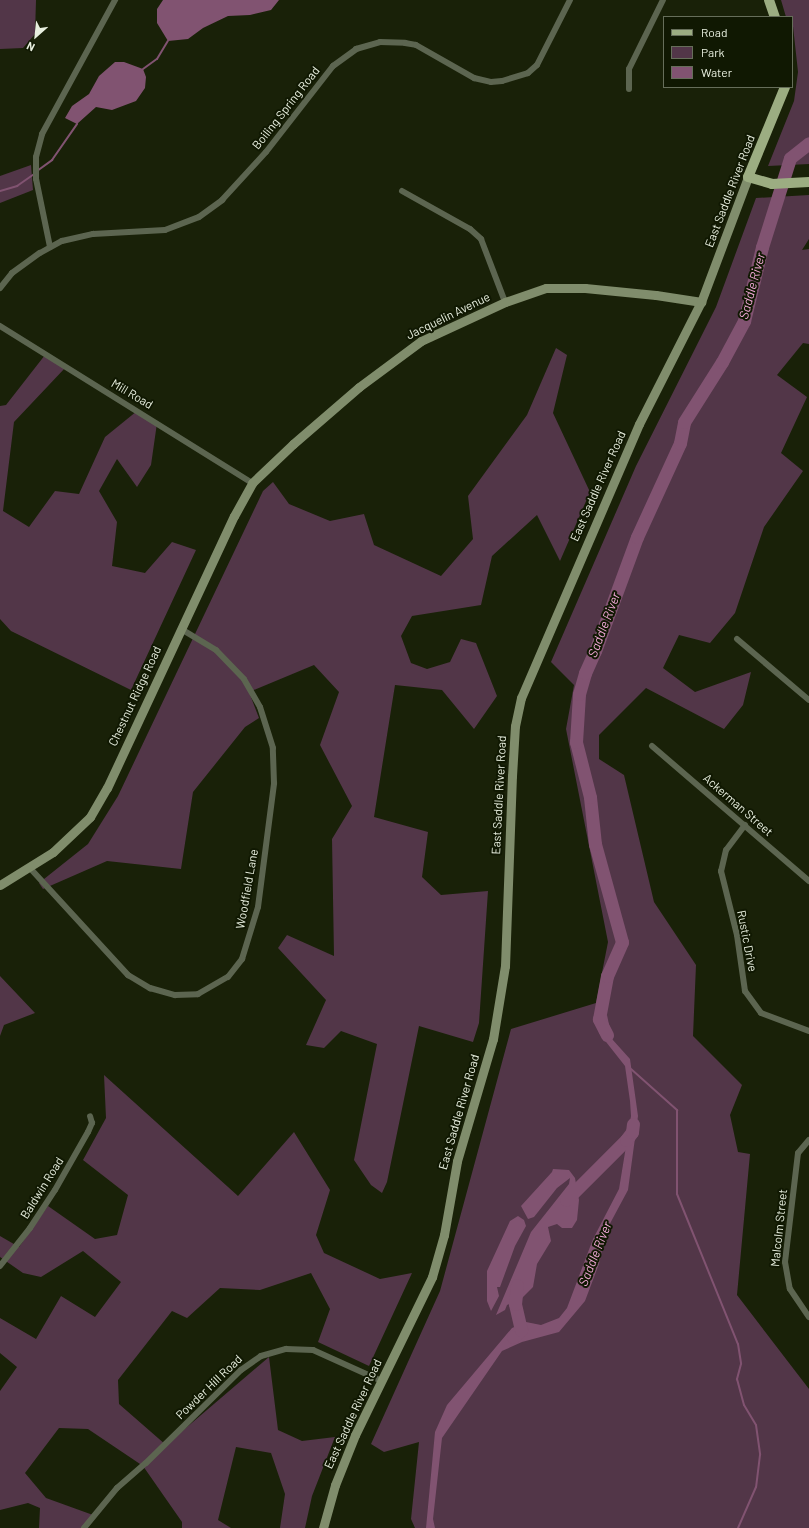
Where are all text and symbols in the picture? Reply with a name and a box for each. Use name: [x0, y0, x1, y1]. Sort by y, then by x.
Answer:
north arrow: [16, 16, 56, 56]
legend: [663, 16, 793, 88]
text: Road: [701, 25, 728, 39]
text: N: [24, 40, 37, 55]
text: Park: [701, 45, 725, 59]
street label: Boiling Spring Road: [249, 64, 323, 152]
text: Water: [701, 65, 732, 79]
street label: East Saddle River Road: [702, 133, 758, 249]
water label: Saddle River: [736, 251, 768, 321]
street label: Jacquelin Avenue: [404, 289, 492, 343]
street label: Mill Road: [109, 376, 155, 412]
street label: East Saddle River Road: [567, 429, 629, 543]
water label: Saddle River: [585, 590, 623, 660]
street label: Chestnut Ridge Road: [106, 644, 164, 748]
street label: East Saddle River Road: [489, 735, 509, 855]
street label: Ackerman Street: [700, 771, 776, 839]
street label: Woodfield Lane: [233, 848, 261, 930]
street label: Rustic Drive: [734, 909, 760, 973]
street label: East Saddle River Road: [436, 1053, 482, 1171]
street label: Baldwin Road: [17, 1154, 67, 1222]
street label: Malcolm Street: [768, 1188, 790, 1268]
water label: Saddle River: [575, 1219, 615, 1289]
street label: Powder Hill Road: [173, 1352, 245, 1422]
street label: East Saddle River Road: [321, 1357, 385, 1471]

